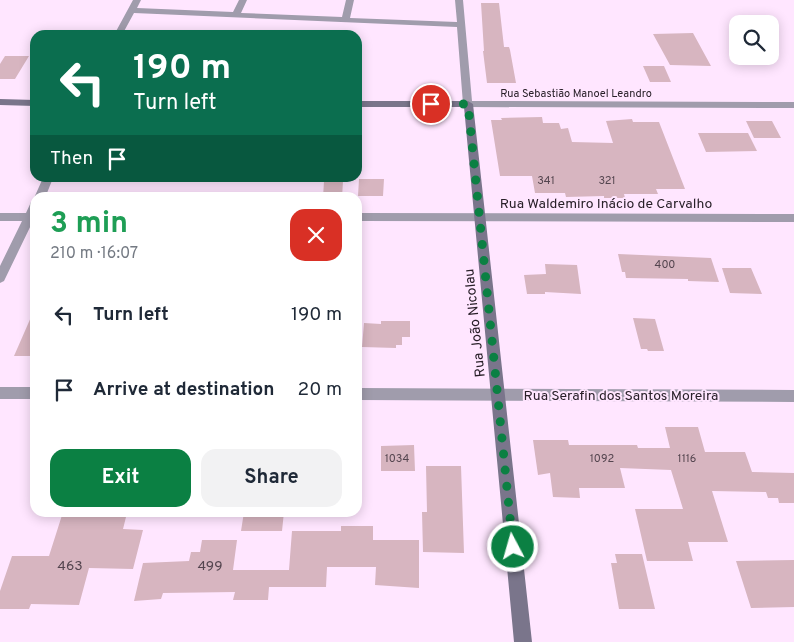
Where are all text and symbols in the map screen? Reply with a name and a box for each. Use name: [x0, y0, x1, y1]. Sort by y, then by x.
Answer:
map controls: [729, 15, 779, 65]
button: search: [729, 15, 779, 65]
text: 190 m: [133, 47, 231, 91]
icon: left: [50, 50, 115, 115]
pin: [410, 83, 452, 125]
street label: Rua Sebastião Manoel Leandro: [500, 87, 652, 101]
text: Turn left: [133, 90, 216, 117]
icon: arrive: [417, 90, 445, 118]
icon: arrive: [103, 145, 131, 173]
text: Then: [50, 147, 93, 171]
house number: 341: [537, 174, 555, 188]
house number: 321: [598, 174, 616, 188]
street label: Rua Waldemiro Inácio de Carvalho: [500, 196, 712, 213]
text: 3 min: [50, 206, 128, 243]
button: close: [290, 209, 342, 261]
text: 210 m · 16:07: [50, 244, 138, 264]
house number: 400: [655, 258, 675, 272]
street label: Rua João Nicolau: [461, 268, 490, 378]
icon: left: [50, 301, 78, 329]
text: Turn left: [93, 303, 169, 327]
text: 190 m: [291, 303, 342, 327]
icon: arrive: [50, 376, 78, 404]
text: Arrive at destination: [93, 378, 274, 402]
text: 20 m: [298, 378, 342, 402]
street label: Rua Serafin dos Santos Moreira: [524, 388, 718, 405]
button: Exit: [50, 449, 191, 507]
button: Share: [201, 449, 342, 507]
house number: 1034: [385, 452, 409, 466]
house number: 1092: [590, 452, 614, 466]
house number: 1116: [678, 452, 696, 466]
position arrow: [486, 520, 538, 572]
house number: 463: [57, 558, 83, 575]
house number: 499: [197, 558, 223, 575]

